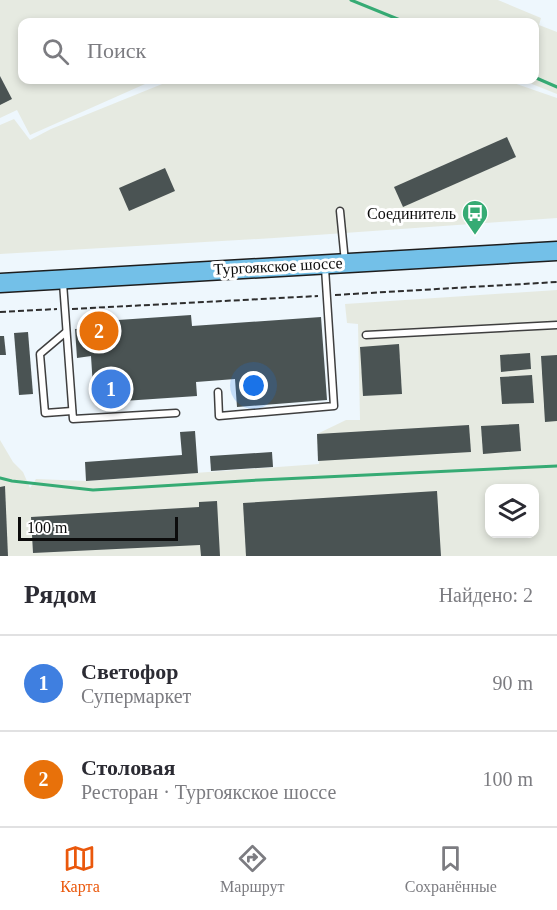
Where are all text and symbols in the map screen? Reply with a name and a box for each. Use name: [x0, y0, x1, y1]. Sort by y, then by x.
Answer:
search box: [18, 18, 539, 84]
icon: search: [39, 35, 72, 68]
text: Поиск: [87, 38, 146, 63]
bus stop icon: Соединитель: [460, 198, 490, 236]
place label: Соединитель: [367, 205, 456, 223]
street label: Тургоякское шоссе: [213, 254, 343, 279]
pin: 2: [80, 308, 118, 354]
pin: 1: [92, 366, 130, 412]
your location: [239, 371, 268, 400]
map controls: [485, 484, 539, 538]
button: layers: [485, 484, 539, 538]
scale bar: [18, 514, 178, 542]
text: 100 m: [27, 519, 67, 536]
text: Рядом: [24, 580, 97, 609]
text: Найдено: 2: [439, 584, 533, 606]
text: Светофор: [81, 659, 179, 684]
text: 1: [39, 672, 49, 694]
text: 90 m: [492, 672, 533, 694]
text: Супермаркет: [81, 685, 191, 707]
text: Столовая: [81, 755, 175, 780]
text: 2: [39, 768, 49, 790]
text: 100 m: [482, 768, 533, 790]
text: Ресторан · Тургоякское шоссе: [81, 781, 336, 803]
tab: Карта: [60, 842, 100, 896]
tab: Маршрут: [220, 842, 285, 896]
tab: Сохранённые: [405, 842, 497, 896]

